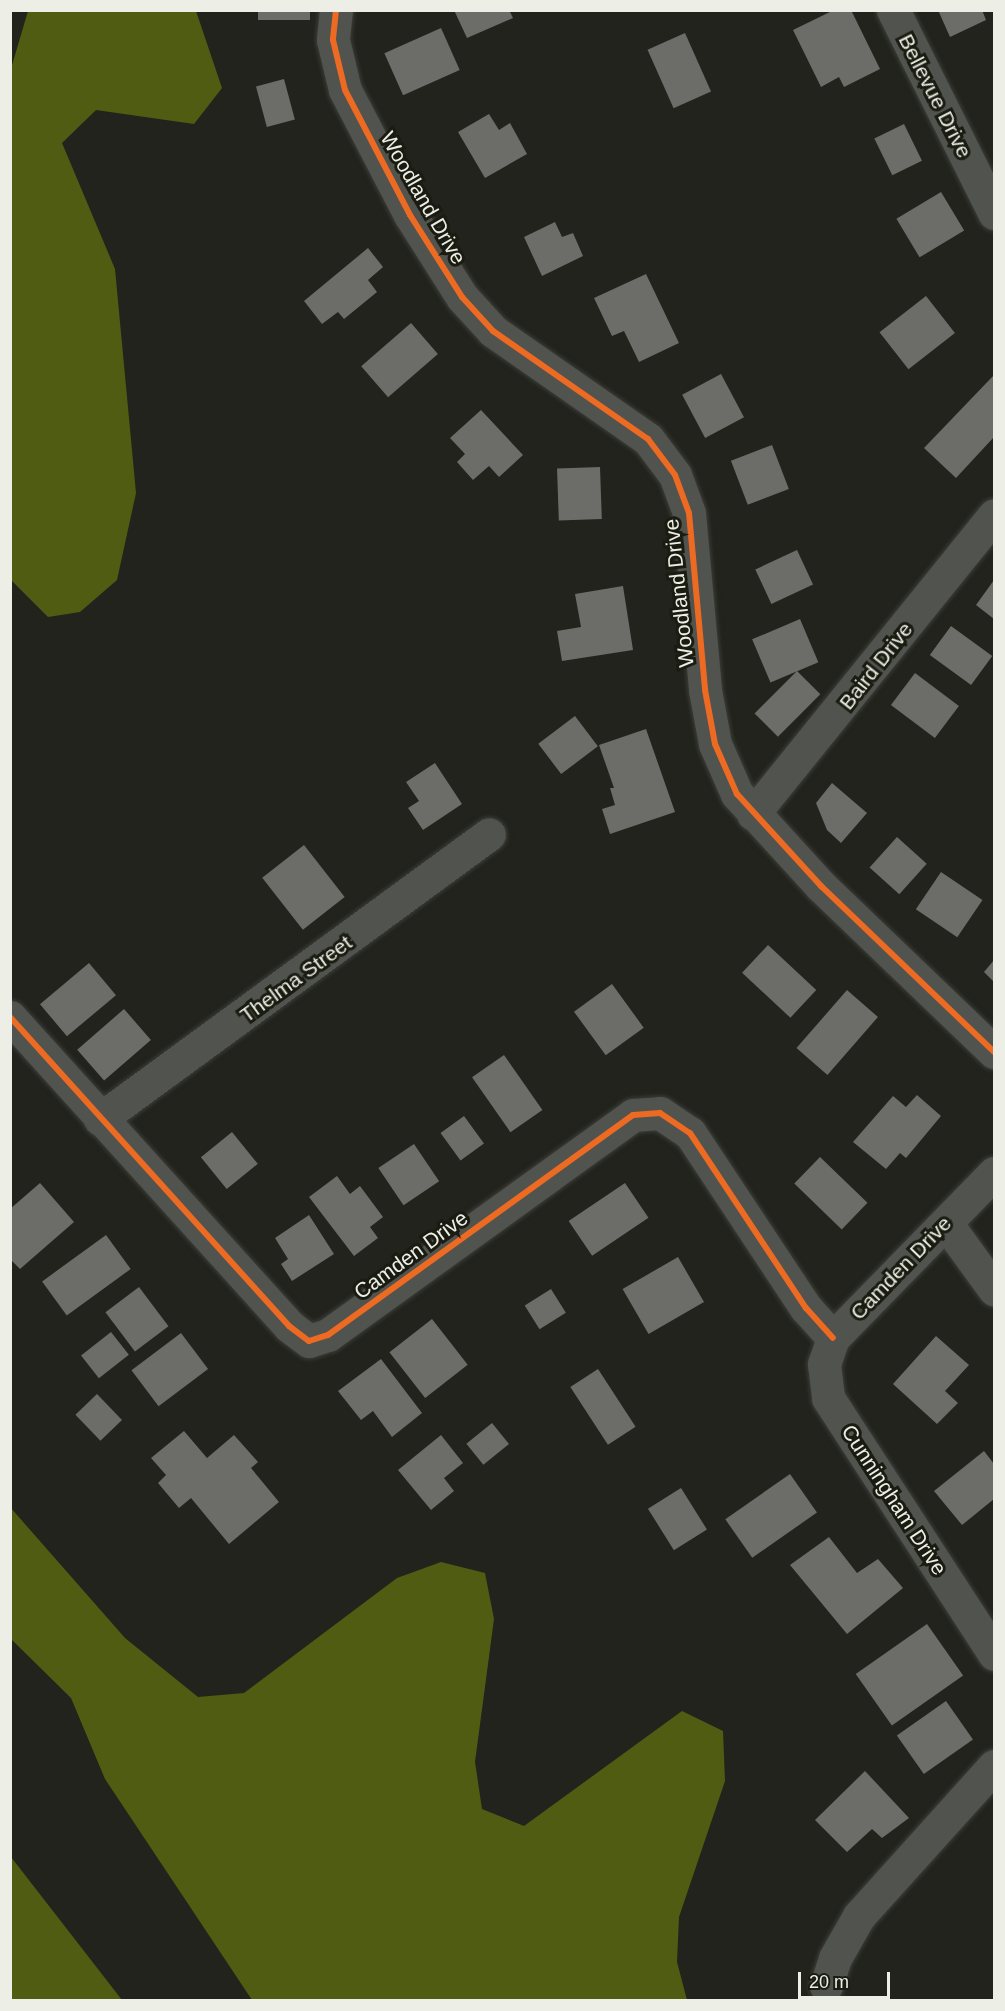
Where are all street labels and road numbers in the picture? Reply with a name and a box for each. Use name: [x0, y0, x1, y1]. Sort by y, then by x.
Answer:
street label: Bellevue Drive: [893, 30, 977, 162]
street label: Woodland Drive: [375, 127, 471, 269]
street label: Woodland Drive: [659, 518, 699, 668]
street label: Baird Drive: [834, 617, 918, 715]
street label: Thelma Street: [235, 930, 357, 1028]
street label: Camden Drive: [349, 1205, 473, 1305]
street label: Camden Drive: [845, 1211, 957, 1325]
street label: Cunningham Drive: [836, 1420, 952, 1580]

